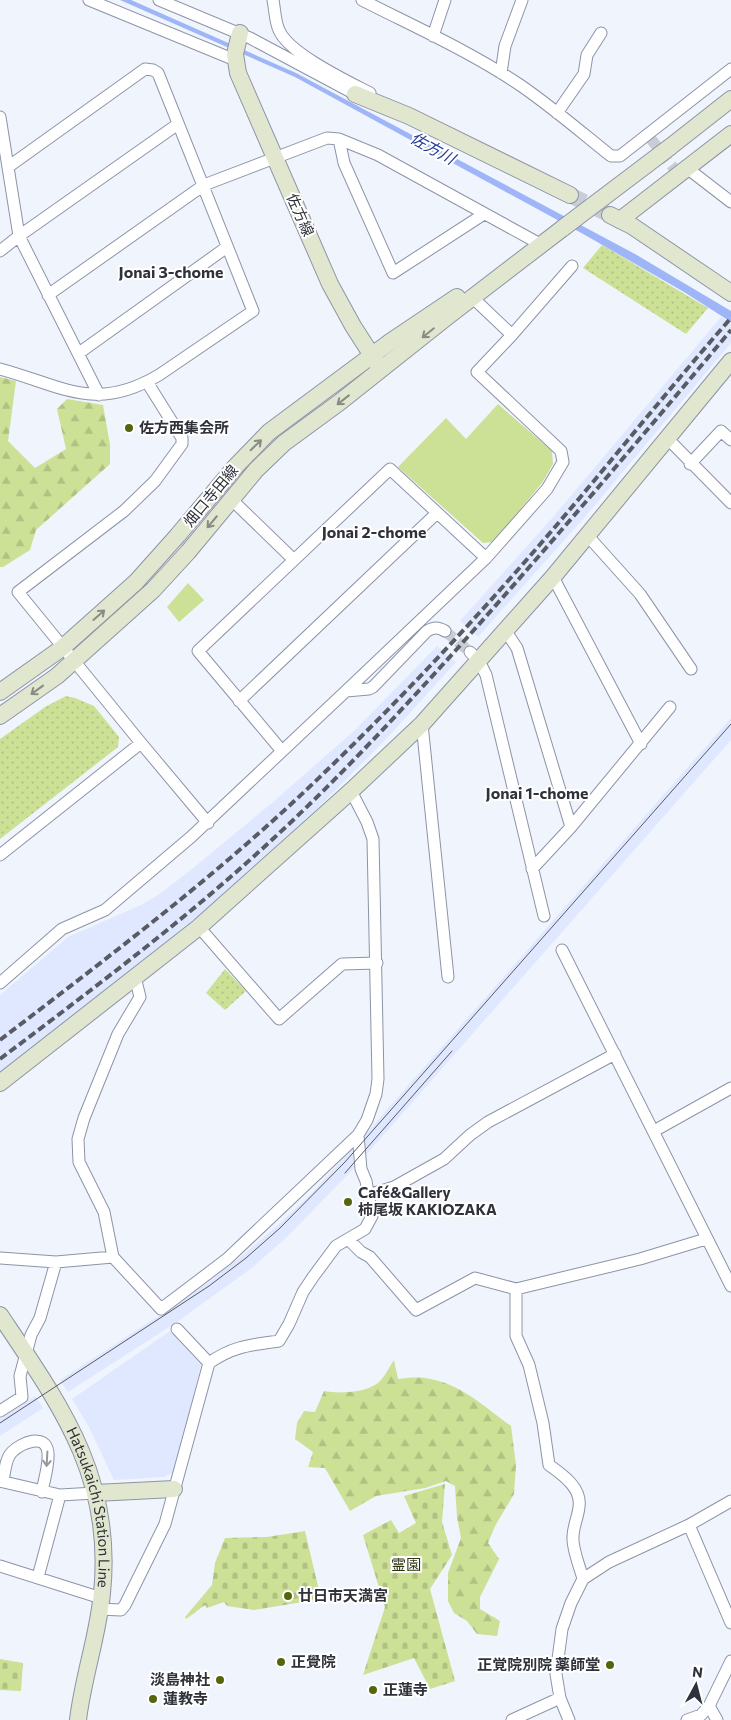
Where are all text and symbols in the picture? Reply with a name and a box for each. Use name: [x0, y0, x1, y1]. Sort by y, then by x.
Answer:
water label: 佐方川: [408, 128, 461, 168]
street label: 佐方線: [284, 190, 318, 239]
district label: Jonai 3-chome: [119, 262, 223, 281]
one-way arrow: [422, 327, 435, 338]
one-way arrow: [337, 395, 350, 406]
place label: 佐方西集会所: [139, 418, 229, 436]
marker: 佐方西集会所: [123, 422, 135, 434]
one-way arrow: [250, 439, 262, 451]
street label: 畑口寺田線: [179, 461, 241, 530]
one-way arrow: [207, 516, 218, 529]
district label: Jonai 2-chome: [322, 522, 426, 541]
one-way arrow: [92, 610, 105, 621]
one-way arrow: [30, 685, 44, 695]
district label: Jonai 1-chome: [486, 783, 588, 802]
place label: Café&Gallery 柿尾坂 KAKIOZAKA: [358, 1183, 497, 1218]
marker: Café&Gallery 柿尾坂 KAKIOZAKA: [342, 1196, 354, 1208]
street label: Hatsukaichi Station Line: [63, 1424, 114, 1589]
one-way arrow: [42, 1451, 51, 1467]
park label: 霊園: [391, 1555, 421, 1573]
place label: 廿日市天満宮: [298, 1586, 388, 1604]
marker: 廿日市天満宮: [282, 1590, 294, 1602]
place label: 正覺院: [291, 1652, 336, 1670]
place label: 正覚院別院 薬師堂: [477, 1655, 600, 1673]
marker: 正覺院: [275, 1656, 287, 1668]
marker: 正覚院別院 薬師堂: [604, 1659, 616, 1671]
north arrow: [671, 1660, 721, 1710]
text: N: [691, 1663, 704, 1681]
place label: 淡島神社: [150, 1670, 210, 1688]
marker: 淡島神社: [214, 1674, 226, 1686]
place label: 正蓮寺: [383, 1680, 428, 1698]
marker: 正蓮寺: [367, 1684, 379, 1696]
place label: 蓮教寺: [163, 1689, 208, 1707]
marker: 蓮教寺: [147, 1693, 159, 1705]

